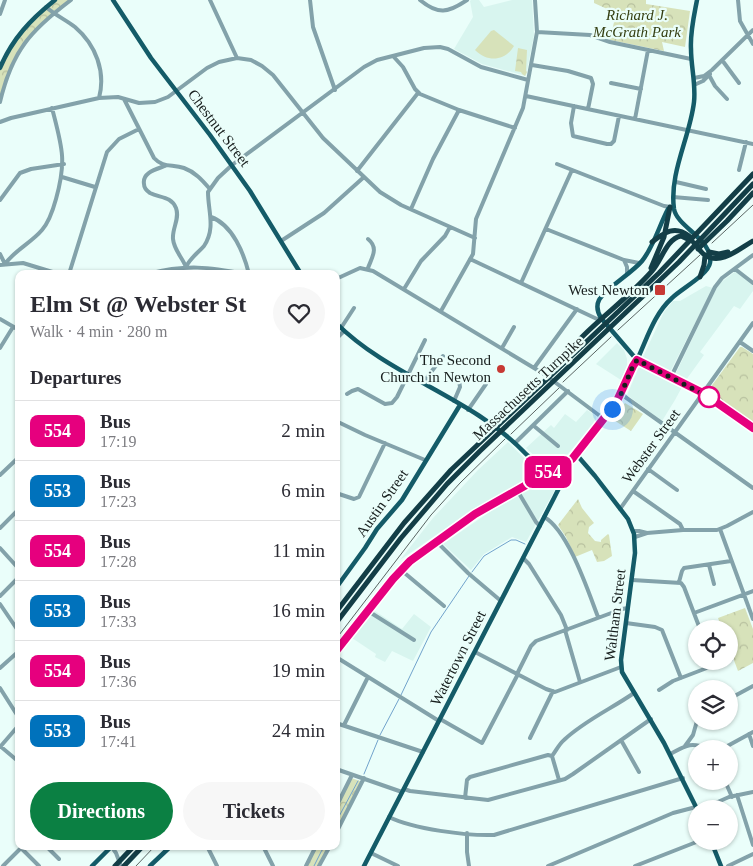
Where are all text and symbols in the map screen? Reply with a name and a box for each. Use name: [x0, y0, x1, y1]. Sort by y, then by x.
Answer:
park label: Richard J. McGrath Park: [592, 7, 681, 40]
street label: Chestnut Street: [185, 86, 254, 170]
place label: West Newton: [568, 282, 650, 298]
marker: West Newton: [653, 283, 667, 297]
button: heart: [273, 287, 325, 339]
text: Elm St @ Webster St: [30, 291, 246, 317]
text: Walk · 4 min · 280 m: [30, 323, 167, 340]
street label: Massachusetts Turnpike: [470, 333, 587, 443]
place label: The Second Church in Newton: [380, 352, 491, 385]
marker: The Second Church in Newton: [495, 363, 507, 375]
text: Departures: [30, 367, 121, 388]
unlabelled marker: [698, 386, 720, 408]
your location: [600, 397, 625, 422]
street label: Webster Street: [619, 405, 684, 486]
text: Bus: [100, 411, 131, 432]
text: 2 min: [281, 420, 325, 441]
text: 554: [44, 421, 71, 441]
text: 17:19: [100, 433, 136, 450]
line badge: 554: [519, 456, 577, 488]
text: 554: [535, 462, 562, 482]
street label: Austin Street: [353, 465, 412, 540]
text: Bus: [100, 471, 131, 492]
text: 6 min: [281, 480, 325, 501]
text: 553: [44, 481, 71, 501]
text: 17:23: [100, 493, 136, 510]
text: Bus: [100, 531, 131, 552]
text: 11 min: [272, 540, 325, 561]
text: 554: [44, 541, 71, 561]
text: 17:28: [100, 553, 136, 570]
street label: Waltham Street: [601, 567, 629, 662]
text: Bus: [100, 591, 131, 612]
text: 16 min: [272, 600, 325, 621]
text: 553: [44, 601, 71, 621]
street label: Watertown Street: [427, 607, 489, 708]
text: 17:33: [100, 613, 136, 630]
map controls: [688, 620, 738, 850]
button: locate: [688, 620, 738, 670]
text: Bus: [100, 651, 131, 672]
text: 19 min: [272, 660, 325, 681]
text: 554: [44, 661, 71, 681]
text: 17:36: [100, 673, 136, 690]
button: layers: [688, 680, 738, 730]
text: Bus: [100, 711, 131, 732]
text: 24 min: [272, 720, 325, 741]
text: 553: [44, 721, 71, 741]
text: 17:41: [100, 733, 136, 750]
button: +: [688, 740, 738, 790]
button: Directions: [30, 782, 173, 840]
button: Tickets: [183, 782, 325, 840]
button: −: [688, 800, 738, 850]

